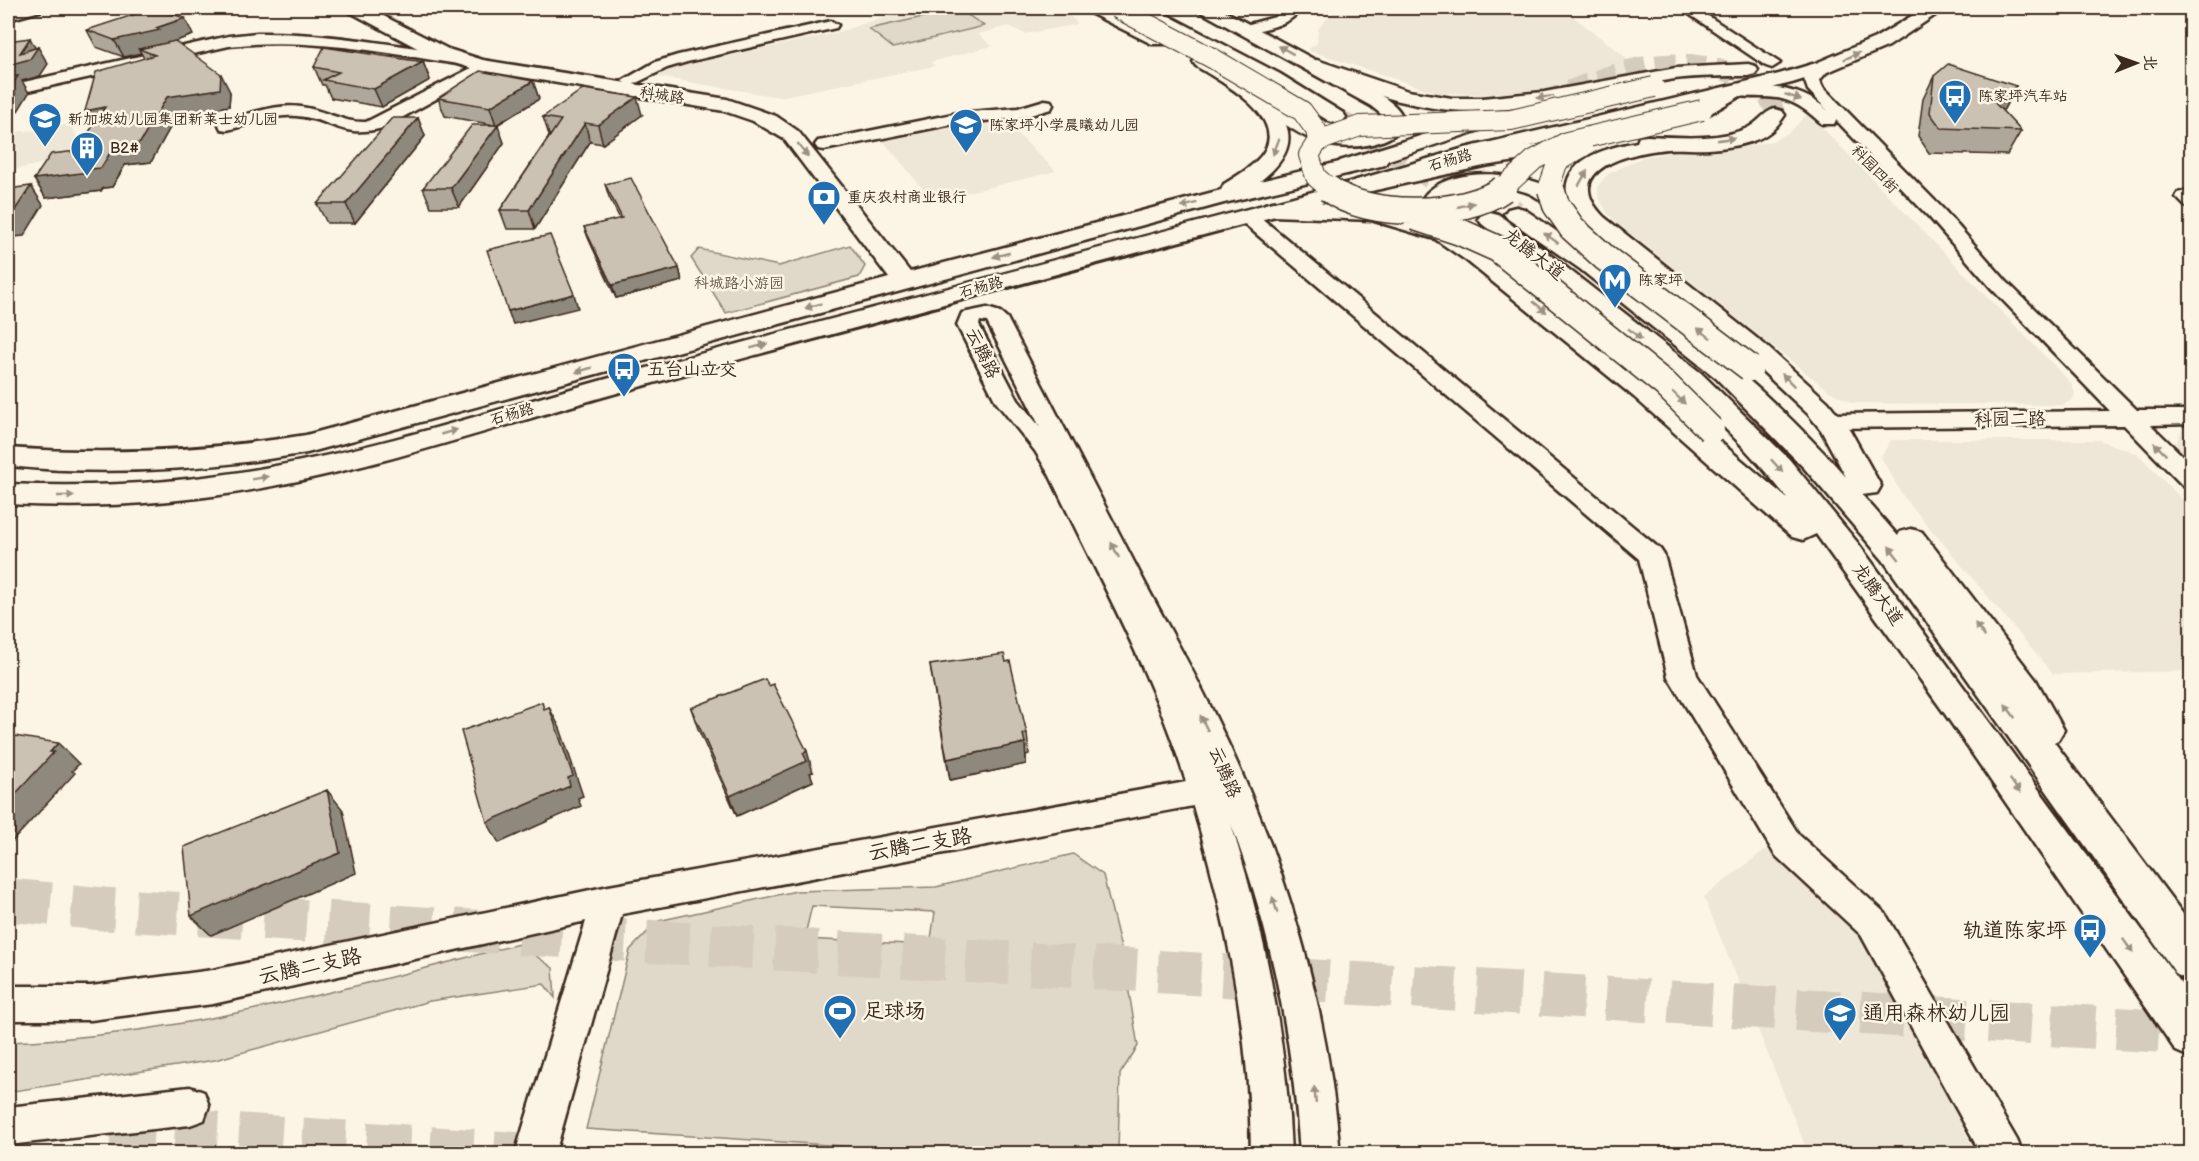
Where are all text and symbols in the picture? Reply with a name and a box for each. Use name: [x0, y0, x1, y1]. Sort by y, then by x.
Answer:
north arrow: [2106, 33, 2166, 93]
one-way arrow: [1277, 45, 1294, 55]
one-way arrow: [1843, 51, 1861, 61]
text: 北: [2140, 55, 2159, 71]
bus stop icon: 陈家坪汽车站: [1937, 78, 1973, 125]
street label: 科城路: [638, 83, 686, 108]
place label: 陈家坪汽车站: [1978, 87, 2068, 106]
one-way arrow: [1535, 92, 1554, 102]
one-way arrow: [1784, 92, 1802, 102]
school or university icon: 新加坡幼儿园集团新莱士幼儿园: [27, 101, 63, 148]
school or university icon: 陈家坪小学晨曦幼儿园: [948, 107, 984, 154]
place label: 新加坡幼儿园集团新莱士幼儿园: [68, 110, 278, 129]
place label: 陈家坪小学晨曦幼儿园: [989, 116, 1139, 135]
building icon: B2#: [69, 130, 105, 177]
one-way arrow: [1716, 135, 1735, 144]
one-way arrow: [1270, 138, 1280, 156]
place label: B2#: [110, 139, 139, 158]
street label: 科园四街: [1847, 141, 1902, 198]
one-way arrow: [797, 142, 810, 158]
street label: 石杨路: [1426, 145, 1474, 176]
one-way arrow: [1578, 169, 1588, 186]
bank icon: 重庆农村商业银行: [806, 179, 842, 226]
place label: 重庆农村商业银行: [847, 188, 967, 207]
one-way arrow: [1456, 200, 1475, 209]
one-way arrow: [1180, 201, 1198, 210]
street label: 龙腾大道: [1499, 224, 1569, 285]
one-way arrow: [1544, 232, 1560, 244]
one-way arrow: [992, 251, 1010, 260]
metro station icon: 陈家坪: [1597, 262, 1633, 309]
place label: 陈家坪: [1638, 271, 1683, 290]
street label: 石杨路: [957, 272, 1005, 302]
park label: 科城路小游园: [694, 274, 784, 293]
one-way arrow: [1532, 300, 1547, 312]
one-way arrow: [803, 302, 821, 311]
street label: 云腾路: [961, 324, 1004, 382]
one-way arrow: [1627, 327, 1642, 339]
one-way arrow: [1696, 327, 1711, 339]
one-way arrow: [750, 341, 768, 351]
bus stop icon: 五台山立交: [606, 351, 642, 398]
place label: 五台山立交: [647, 359, 737, 380]
one-way arrow: [575, 365, 593, 375]
one-way arrow: [1781, 373, 1795, 387]
one-way arrow: [1672, 391, 1686, 405]
street label: 石杨路: [488, 399, 536, 430]
street label: 科园二路: [1974, 408, 2046, 431]
one-way arrow: [440, 427, 458, 436]
one-way arrow: [2152, 442, 2167, 456]
one-way arrow: [1770, 458, 1783, 473]
one-way arrow: [251, 474, 270, 483]
one-way arrow: [56, 491, 75, 501]
one-way arrow: [1111, 541, 1120, 558]
one-way arrow: [1889, 546, 1901, 561]
street label: 龙腾大道: [1848, 559, 1907, 630]
one-way arrow: [1974, 623, 1986, 639]
one-way arrow: [2004, 703, 2016, 719]
one-way arrow: [1199, 715, 1209, 732]
street label: 云腾路: [1204, 743, 1245, 801]
one-way arrow: [2009, 779, 2021, 794]
street label: 云腾二支路: [866, 823, 974, 866]
one-way arrow: [1270, 896, 1279, 914]
bus stop icon: 轨道陈家坪: [2072, 912, 2108, 959]
place label: 轨道陈家坪: [1962, 918, 2067, 943]
one-way arrow: [2122, 937, 2134, 953]
street label: 云腾二支路: [256, 943, 364, 990]
sports icon: 足球场: [822, 993, 858, 1040]
school or university icon: 通用森林幼儿园: [1822, 995, 1858, 1042]
place label: 足球场: [863, 999, 926, 1024]
place label: 通用森林幼儿园: [1863, 1001, 2010, 1026]
one-way arrow: [1310, 1086, 1319, 1105]

